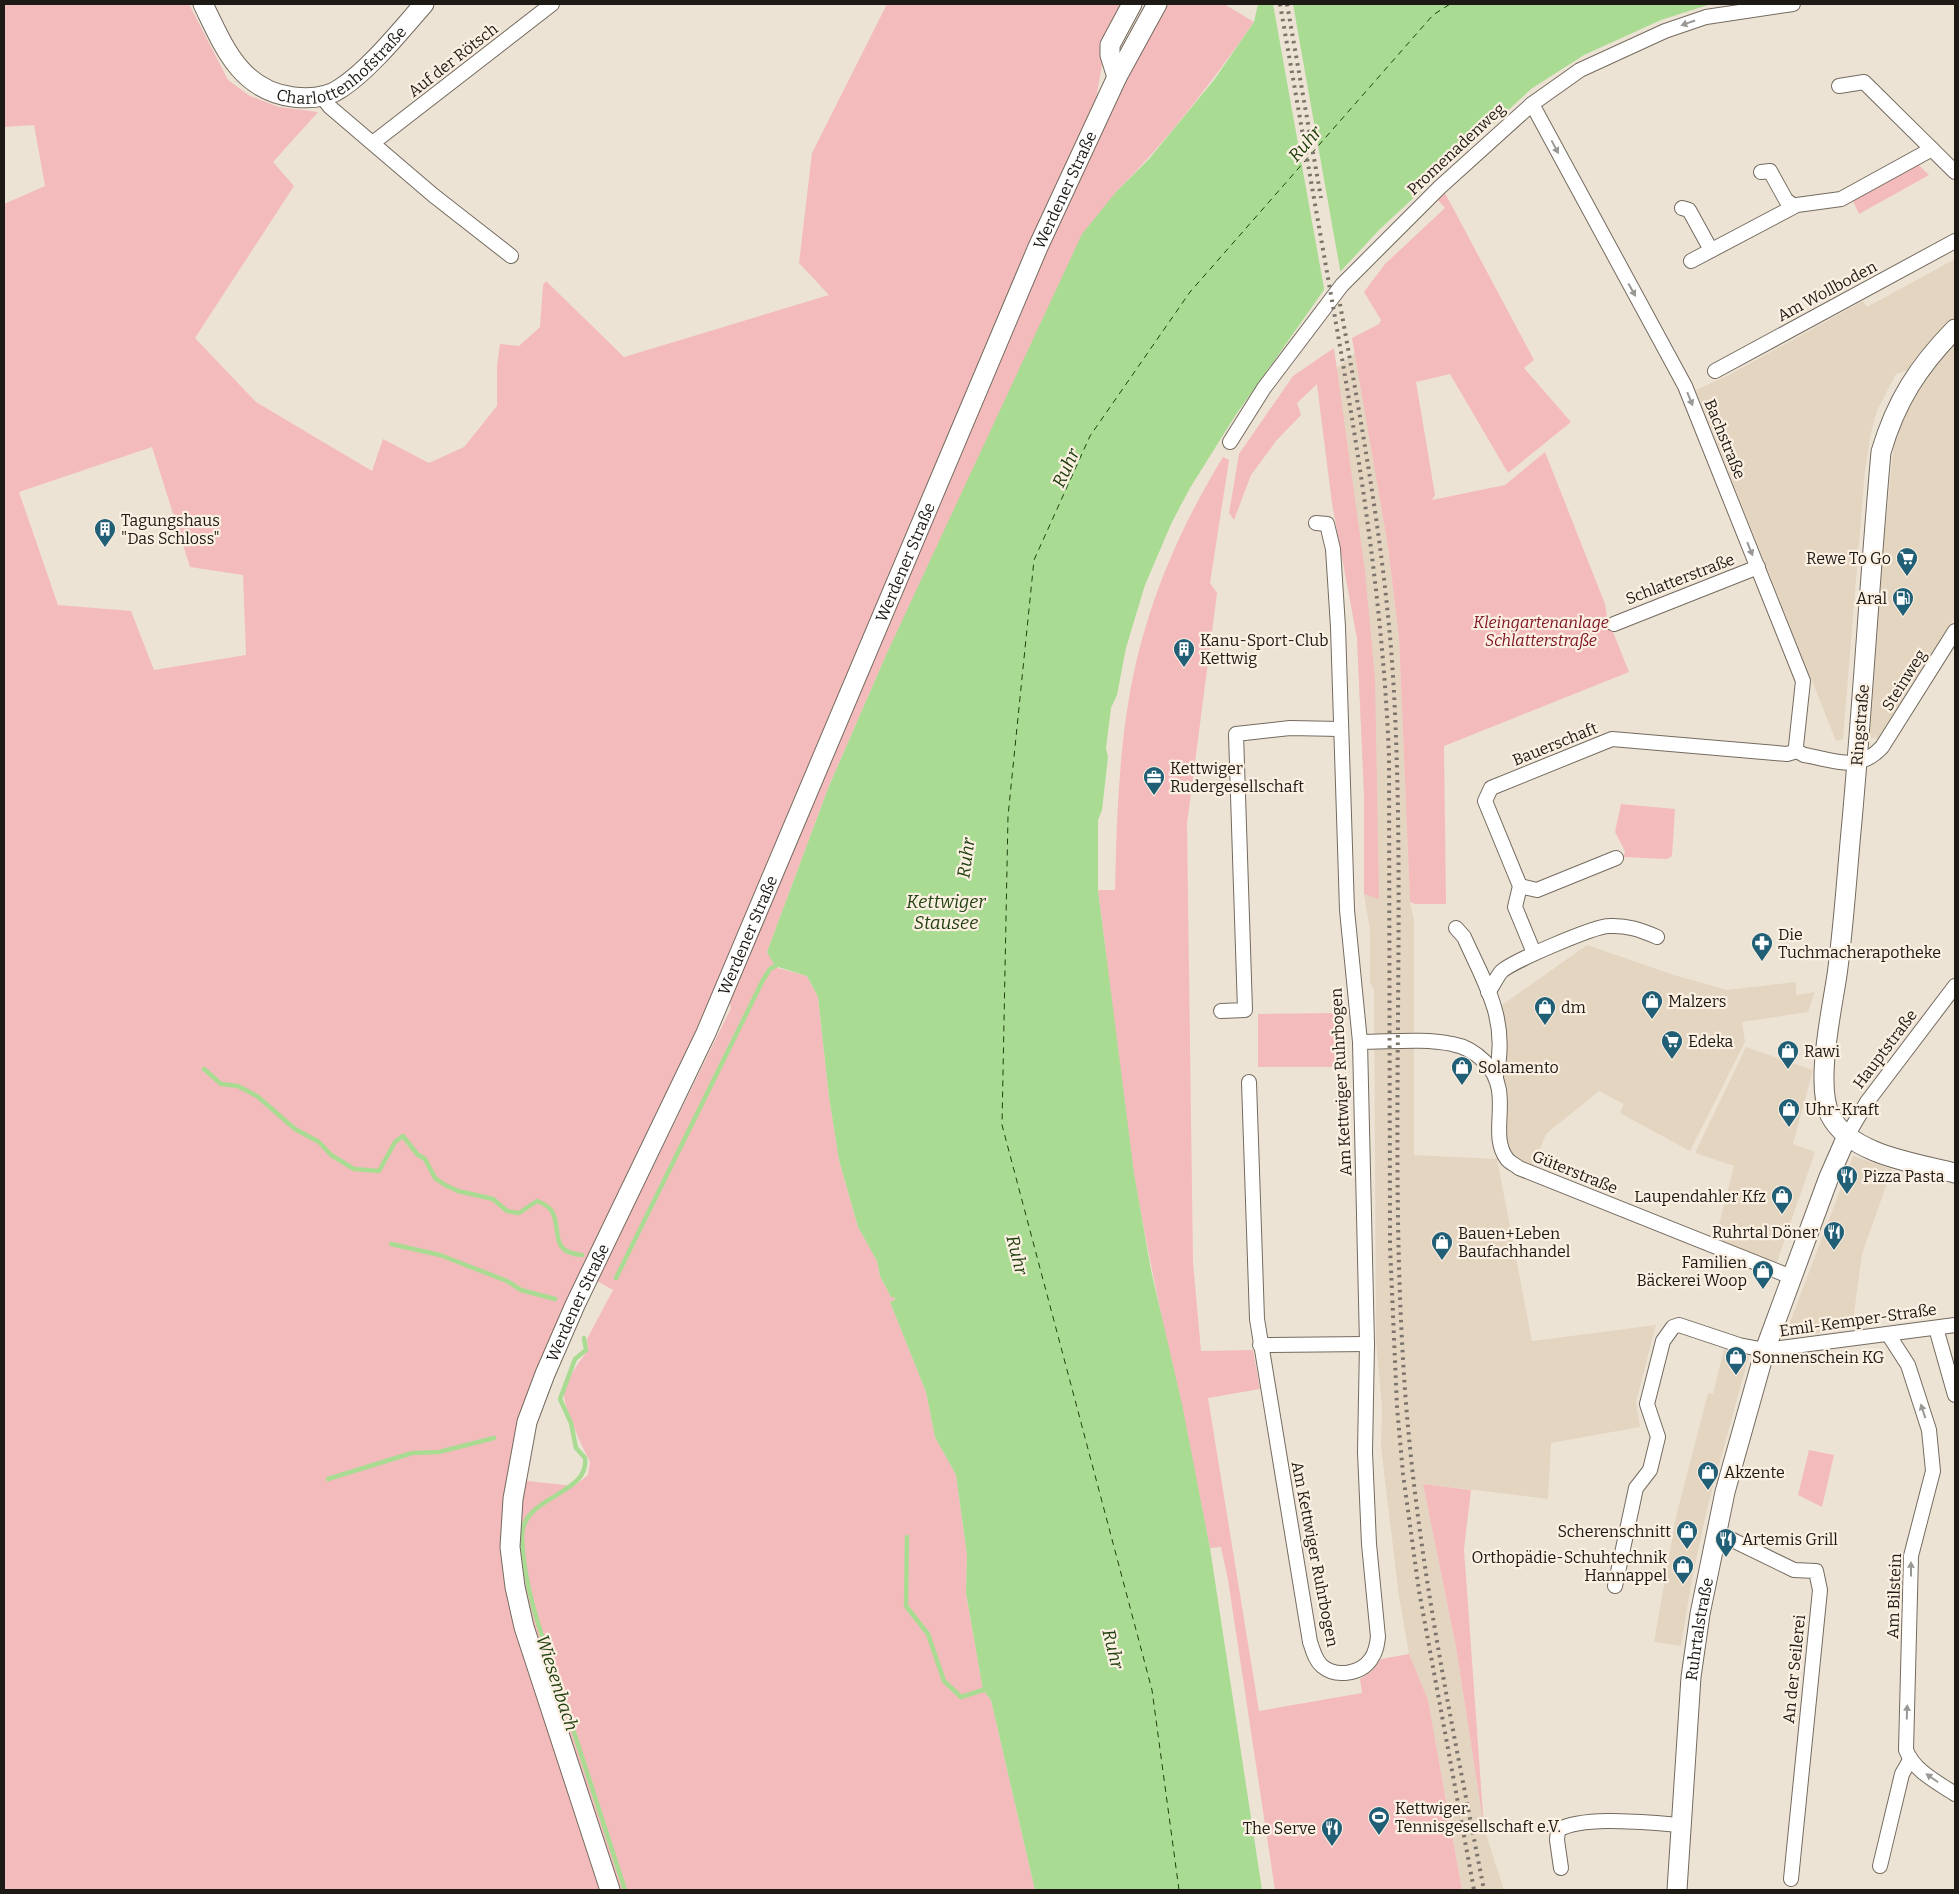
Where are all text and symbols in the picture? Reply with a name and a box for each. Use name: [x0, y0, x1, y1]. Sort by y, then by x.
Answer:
street label: Auf der Rötsch: [404, 19, 502, 101]
one-way arrow: [1680, 19, 1695, 27]
street label: Charlottenhofstraße: [275, 22, 410, 107]
street label: Promenadenweg: [1403, 99, 1509, 199]
water label: Ruhr: [1284, 121, 1327, 166]
street label: Werdener Straße: [1029, 128, 1100, 252]
one-way arrow: [1551, 139, 1559, 154]
street label: Am Wollboden: [1774, 257, 1880, 325]
one-way arrow: [1628, 282, 1636, 297]
one-way arrow: [1687, 391, 1694, 406]
street label: Bachstraße: [1700, 396, 1750, 482]
water label: Ruhr: [1048, 445, 1085, 491]
street label: Werdener Straße: [871, 500, 939, 625]
place label: Tagungshaus "Das Schloss": [121, 511, 220, 548]
building icon: Tagungshaus "Das Schloss": [93, 517, 117, 548]
one-way arrow: [1747, 542, 1755, 557]
supermarket icon: Rewe To Go: [1895, 546, 1919, 577]
street label: Schlatterstraße: [1623, 549, 1737, 609]
place label: Rewe To Go: [1806, 549, 1891, 568]
fuel station icon: Aral: [1891, 586, 1915, 617]
place label: Aral: [1856, 589, 1887, 608]
park label: Kleingartenanlage Schlatterstraße: [1473, 613, 1609, 650]
place label: Kanu-Sport-Club Kettwig: [1200, 631, 1328, 668]
building icon: Kanu-Sport-Club Kettwig: [1172, 637, 1196, 668]
street label: Steinweg: [1878, 646, 1930, 714]
street label: Ringstraße: [1847, 683, 1873, 767]
street label: Bauerschaft: [1510, 718, 1600, 770]
place label: Kettwiger Rudergesellschaft: [1170, 759, 1304, 796]
office icon: Kettwiger Rudergesellschaft: [1142, 765, 1166, 796]
water label: Ruhr: [952, 836, 980, 879]
street label: Werdener Straße: [714, 873, 781, 998]
water label: Kettwiger Stausee: [906, 891, 986, 934]
place label: Die Tuchmacherapotheke: [1778, 925, 1941, 962]
pharmacy icon: Die Tuchmacherapotheke: [1750, 931, 1774, 962]
street label: Am Kettwiger Ruhrbogen: [1327, 987, 1355, 1177]
shop icon: Malzers: [1640, 989, 1664, 1020]
place label: Malzers: [1668, 992, 1726, 1011]
shop icon: dm: [1533, 995, 1557, 1026]
place label: dm: [1561, 998, 1586, 1017]
street label: Hauptstraße: [1849, 1006, 1921, 1092]
supermarket icon: Edeka: [1660, 1029, 1684, 1060]
place label: Edeka: [1688, 1032, 1734, 1051]
shop icon: Rawi: [1776, 1039, 1800, 1070]
place label: Rawi: [1804, 1042, 1840, 1061]
shop icon: Solamento: [1450, 1055, 1474, 1086]
place label: Solamento: [1478, 1058, 1559, 1077]
shop icon: Uhr-Kraft: [1777, 1097, 1801, 1128]
place label: Uhr-Kraft: [1805, 1100, 1880, 1119]
street label: Güterstraße: [1529, 1146, 1621, 1198]
restaurant icon: Pizza Pasta: [1835, 1164, 1859, 1195]
place label: Pizza Pasta: [1863, 1167, 1945, 1186]
shop icon: Laupendahler Kfz: [1770, 1184, 1794, 1215]
place label: Laupendahler Kfz: [1634, 1187, 1766, 1206]
restaurant icon: Ruhrtal Döner: [1822, 1220, 1846, 1251]
place label: Ruhrtal Döner: [1712, 1223, 1818, 1242]
place label: Bauen+Leben Baufachhandel: [1458, 1224, 1571, 1261]
shop icon: Bauen+Leben Baufachhandel: [1430, 1230, 1454, 1261]
water label: Ruhr: [1001, 1233, 1033, 1278]
street label: Werdener Straße: [542, 1241, 613, 1364]
place label: Familien Bäckerei Woop: [1637, 1253, 1747, 1290]
shop icon: Familien Bäckerei Woop: [1751, 1259, 1775, 1290]
street label: Emil-Kemper-Straße: [1778, 1300, 1938, 1340]
shop icon: Sonnenschein KG: [1724, 1345, 1748, 1376]
place label: Sonnenschein KG: [1752, 1348, 1885, 1367]
one-way arrow: [1918, 1403, 1926, 1418]
street label: Am Kettwiger Ruhrbogen: [1288, 1460, 1342, 1648]
shop icon: Akzente: [1696, 1460, 1720, 1491]
place label: Akzente: [1724, 1463, 1785, 1482]
shop icon: Scherenschnitt: [1675, 1519, 1699, 1550]
place label: Scherenschnitt: [1557, 1522, 1671, 1541]
restaurant icon: Artemis Grill: [1714, 1527, 1738, 1558]
place label: Artemis Grill: [1742, 1530, 1838, 1549]
place label: Orthopädie-Schuhtechnik Hannappel: [1472, 1548, 1667, 1585]
street label: Am Bilstein: [1883, 1553, 1905, 1639]
shop icon: Orthopädie-Schuhtechnik Hannappel: [1671, 1554, 1695, 1585]
one-way arrow: [1907, 1561, 1915, 1577]
street label: Ruhrtalstraße: [1681, 1576, 1717, 1682]
street label: An der Seilerei: [1779, 1613, 1809, 1724]
water label: Ruhr: [1097, 1627, 1129, 1672]
water label: Wiesenbach: [531, 1632, 583, 1734]
one-way arrow: [1904, 1704, 1912, 1720]
one-way arrow: [1925, 1773, 1939, 1783]
place label: Kettwiger Tennisgesellschaft e.V.: [1395, 1799, 1561, 1836]
sports icon: Kettwiger Tennisgesellschaft e.V.: [1367, 1805, 1391, 1836]
restaurant icon: The Serve: [1320, 1816, 1344, 1847]
place label: The Serve: [1243, 1819, 1316, 1838]

